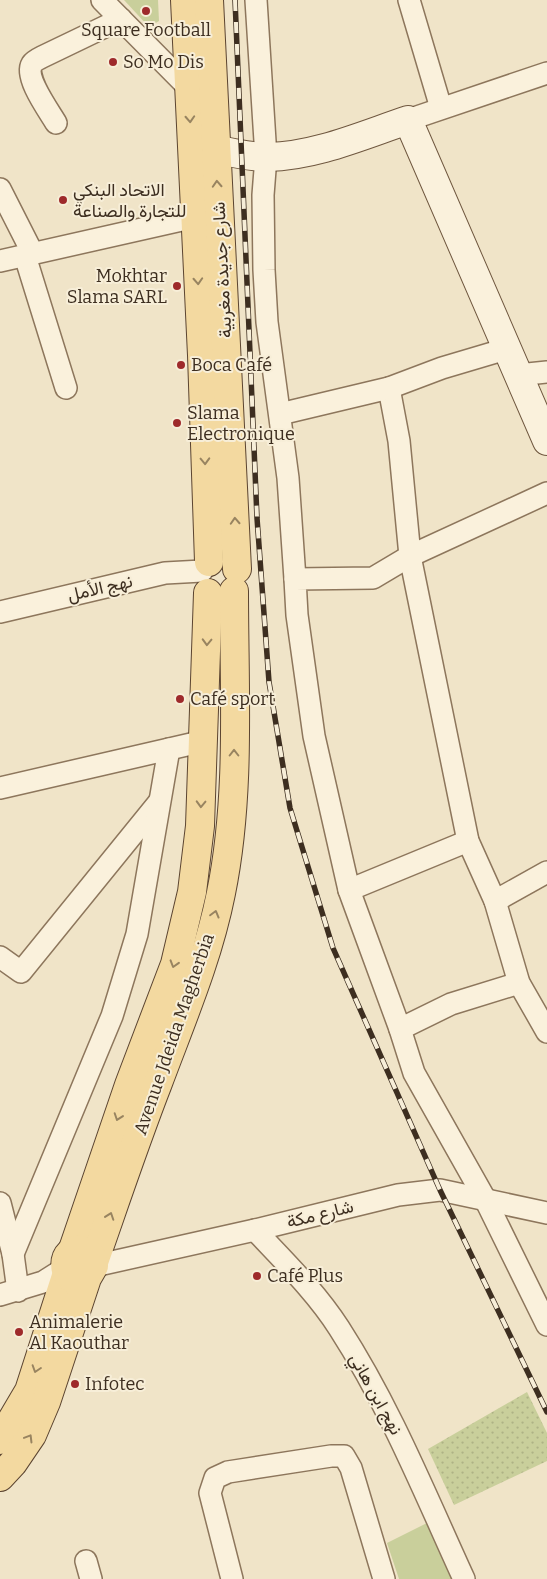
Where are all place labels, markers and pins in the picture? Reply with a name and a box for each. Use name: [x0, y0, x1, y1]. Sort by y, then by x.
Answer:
marker: Square Football: [140, 5, 152, 17]
place label: Square Football: [81, 19, 211, 41]
place label: So Mo Dis: [123, 51, 204, 73]
marker: So Mo Dis: [107, 56, 119, 68]
place label: الاتحاد البنكي للتجارة والصناعة: [73, 179, 186, 222]
marker: الاتحاد البنكي للتجارة والصناعة: [57, 194, 69, 206]
place label: Mokhtar Slama SARL: [67, 265, 167, 308]
marker: Mokhtar Slama SARL: [171, 280, 183, 292]
place label: Boca Café: [191, 354, 272, 376]
marker: Boca Café: [175, 359, 187, 371]
place label: Slama Electronique: [187, 402, 295, 445]
marker: Slama Electronique: [171, 417, 183, 429]
place label: Café sport: [190, 688, 275, 710]
marker: Café sport: [174, 693, 186, 705]
place label: Café Plus: [267, 1265, 343, 1287]
marker: Café Plus: [251, 1270, 263, 1282]
place label: Animalerie Al Kaouthar: [29, 1311, 129, 1354]
marker: Animalerie Al Kaouthar: [13, 1326, 25, 1338]
place label: Infotec: [85, 1373, 145, 1395]
marker: Infotec: [69, 1378, 81, 1390]

